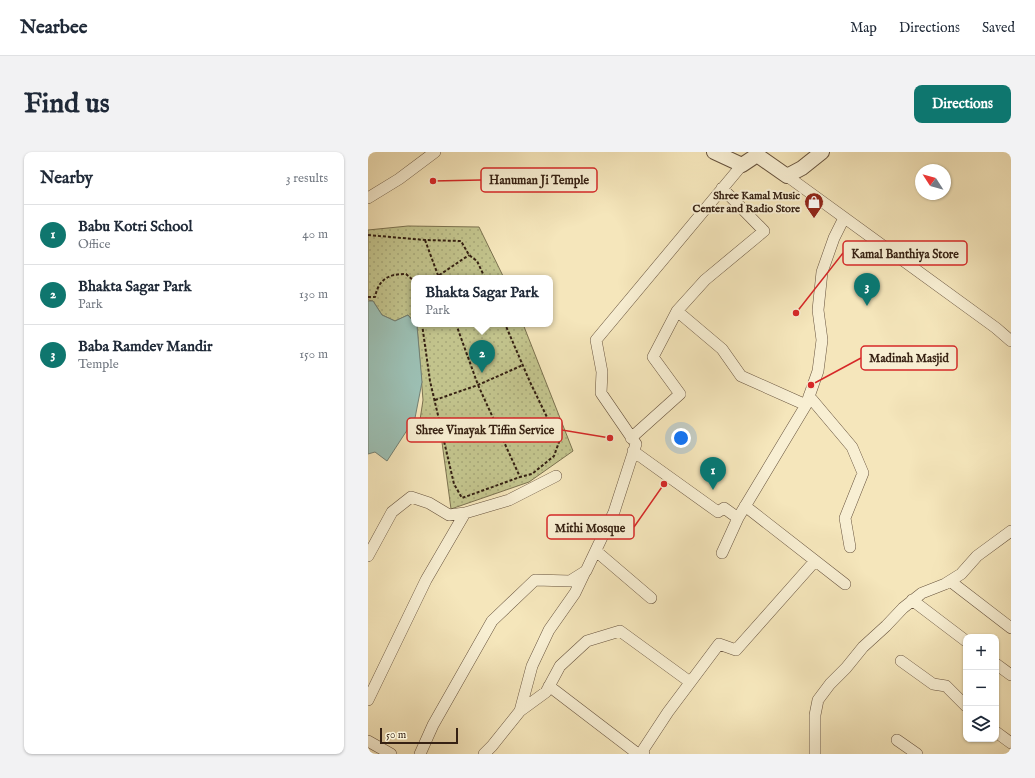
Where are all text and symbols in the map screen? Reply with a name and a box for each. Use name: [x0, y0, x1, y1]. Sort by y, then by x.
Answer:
text: Nearbee: [20, 16, 87, 40]
text: Map: [850, 19, 877, 37]
text: Directions: [899, 19, 960, 37]
text: Saved: [982, 19, 1015, 37]
button: Directions: [914, 85, 1011, 123]
text: Find us: [24, 87, 110, 122]
north arrow: [915, 164, 951, 200]
text: Nearby: [40, 168, 93, 189]
callout: Hanuman Ji Temple: [481, 168, 597, 192]
text: 3 results: [286, 170, 328, 187]
text: Hanuman Ji Temple: [489, 173, 589, 189]
place label: Shree Kamal Music Center and Radio Store: [693, 189, 800, 216]
shop icon: Shree Kamal Music Center and Radio Store: [803, 191, 825, 219]
text: Babu Kotri School: [78, 217, 193, 236]
text: 1: [51, 226, 55, 243]
text: 40 m: [302, 226, 328, 243]
text: Office: [78, 236, 110, 253]
callout: Kamal Banthiya Store: [843, 241, 967, 265]
text: Kamal Banthiya Store: [851, 247, 959, 263]
pin: 3: [854, 273, 880, 306]
popup: [411, 275, 553, 327]
text: Bhakta Sagar Park: [78, 277, 191, 296]
text: Bhakta Sagar Park: [425, 283, 539, 302]
text: 2: [50, 286, 56, 303]
text: 130 m: [299, 286, 328, 303]
text: Park: [78, 296, 103, 313]
text: Park: [425, 302, 450, 319]
text: Baba Ramdev Mandir: [78, 337, 212, 356]
pin: 2: [469, 340, 495, 373]
text: 3: [51, 346, 55, 363]
text: 150 m: [299, 346, 328, 363]
callout: Madinah Masjid: [861, 346, 957, 370]
text: Madinah Masjid: [869, 351, 949, 367]
text: Temple: [78, 356, 119, 373]
callout: Shree Vinayak Tiffin Service: [407, 418, 562, 442]
text: Shree Vinayak Tiffin Service: [416, 423, 555, 439]
your location: [671, 428, 691, 448]
pin: 1: [700, 457, 726, 490]
callout: Mithi Mosque: [547, 515, 634, 539]
text: Mithi Mosque: [555, 521, 626, 537]
map controls: [963, 634, 999, 742]
button: +: [963, 634, 999, 670]
button: −: [963, 670, 999, 706]
button: layers: [963, 706, 999, 742]
scale bar: [380, 726, 458, 745]
text: 50 m: [386, 728, 406, 742]

